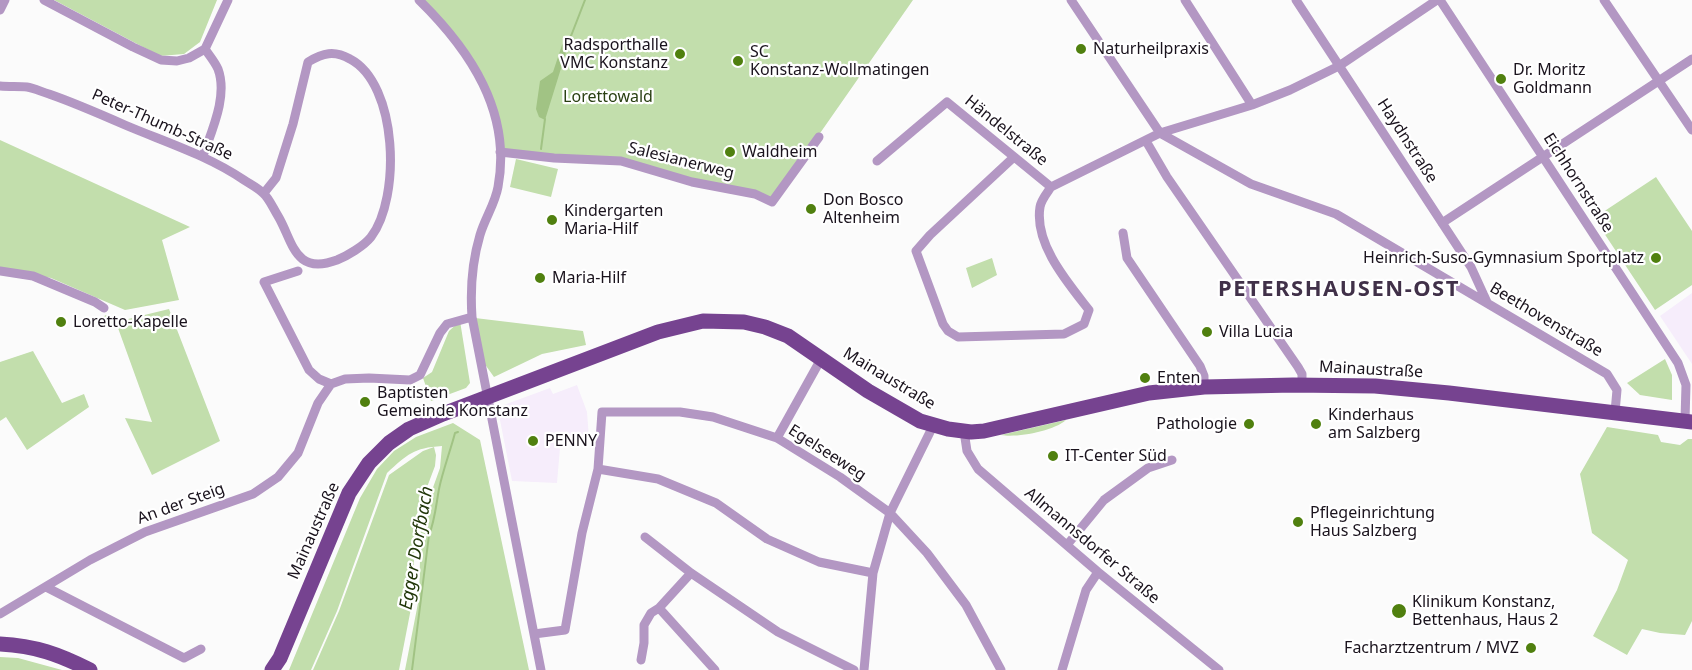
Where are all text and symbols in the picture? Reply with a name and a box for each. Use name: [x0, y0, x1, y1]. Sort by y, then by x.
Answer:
place label: Radsporthalle VMC Konstanz: [560, 35, 668, 73]
place label: Naturheilpraxis: [1093, 39, 1209, 59]
place label: SC Konstanz-Wollmatingen: [750, 42, 929, 80]
marker: Naturheilpraxis: [1074, 42, 1088, 56]
marker: Radsporthalle VMC Konstanz: [673, 47, 687, 61]
marker: SC Konstanz-Wollmatingen: [731, 54, 745, 68]
place label: Dr. Moritz Goldmann: [1513, 60, 1592, 98]
marker: Dr. Moritz Goldmann: [1494, 72, 1508, 86]
street label: Peter-Thumb-Straße: [89, 85, 235, 165]
park label: Lorettowald: [563, 87, 653, 107]
street label: Händelstraße: [961, 92, 1051, 170]
street label: Haydnstraße: [1373, 95, 1441, 187]
street label: Eichhornstraße: [1539, 130, 1617, 236]
street label: Salesianerweg: [626, 139, 736, 183]
place label: Waldheim: [742, 142, 818, 162]
marker: Waldheim: [723, 145, 737, 159]
place label: Don Bosco Altenheim: [823, 190, 904, 228]
place label: Kindergarten Maria-Hilf: [564, 201, 663, 239]
marker: Don Bosco Altenheim: [804, 202, 818, 216]
marker: Kindergarten Maria-Hilf: [545, 213, 559, 227]
place label: Heinrich-Suso-Gymnasium Sportplatz: [1363, 248, 1644, 268]
marker: Heinrich-Suso-Gymnasium Sportplatz: [1649, 251, 1663, 265]
place label: Maria-Hilf: [552, 268, 626, 288]
marker: Maria-Hilf: [533, 271, 547, 285]
district label: PETERSHAUSEN-OST: [1218, 277, 1460, 303]
street label: Beethovenstraße: [1486, 279, 1606, 361]
place label: Loretto-Kapelle: [73, 312, 188, 332]
marker: Loretto-Kapelle: [54, 315, 68, 329]
place label: Villa Lucia: [1219, 322, 1293, 342]
marker: Villa Lucia: [1200, 325, 1214, 339]
street label: Mainaustraße: [839, 344, 939, 414]
street label: Mainaustraße: [1318, 358, 1424, 382]
place label: Enten: [1157, 368, 1200, 388]
marker: Enten: [1138, 371, 1152, 385]
place label: Baptisten Gemeinde Konstanz: [377, 383, 528, 421]
marker: Baptisten Gemeinde Konstanz: [358, 395, 372, 409]
place label: Kinderhaus am Salzberg: [1328, 405, 1421, 443]
place label: Pathologie: [1156, 414, 1237, 434]
marker: Pathologie: [1242, 417, 1256, 431]
marker: Kinderhaus am Salzberg: [1309, 417, 1323, 431]
street label: Egelseeweg: [785, 421, 869, 485]
place label: PENNY: [545, 431, 597, 451]
marker: PENNY: [526, 434, 540, 448]
place label: IT-Center Süd: [1065, 446, 1167, 466]
marker: IT-Center Süd: [1046, 449, 1060, 463]
street label: An der Steig: [135, 479, 227, 529]
street label: Mainaustraße: [284, 480, 344, 582]
water label: Egger Dorfbach: [395, 484, 439, 612]
street label: Allmannsdorfer Straße: [1021, 484, 1163, 608]
place label: Pflegeinrichtung Haus Salzberg: [1310, 503, 1435, 541]
marker: Pflegeinrichtung Haus Salzberg: [1291, 515, 1305, 529]
place label: Klinikum Konstanz, Bettenhaus, Haus 2: [1412, 592, 1558, 630]
marker: Klinikum Konstanz, Bettenhaus, Haus 2: [1390, 602, 1408, 620]
place label: Facharztzentrum / MVZ: [1344, 638, 1519, 658]
marker: Facharztzentrum / MVZ: [1524, 641, 1538, 655]

